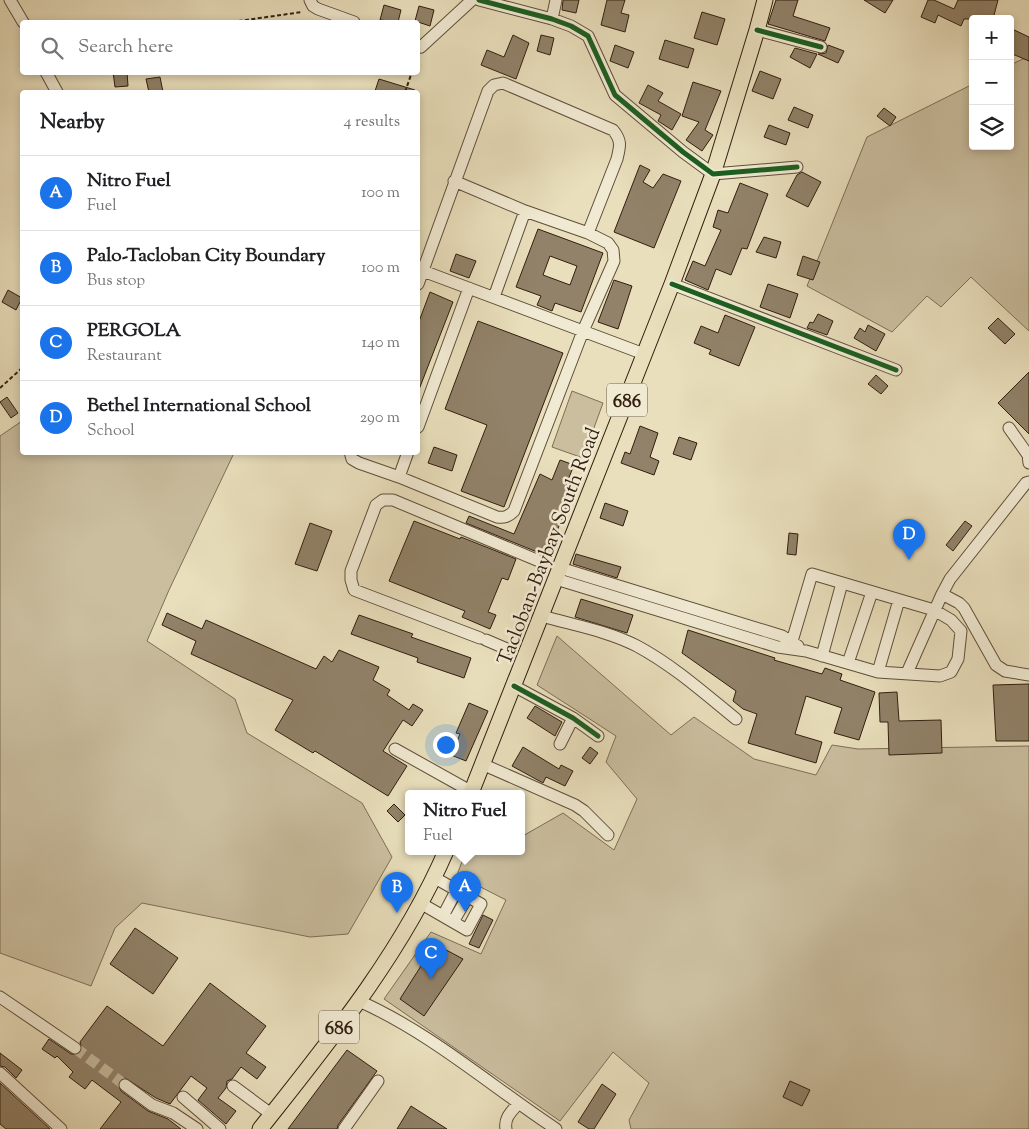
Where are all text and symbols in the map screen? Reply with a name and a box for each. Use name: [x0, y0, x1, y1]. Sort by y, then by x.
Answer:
map controls: [969, 15, 1014, 150]
button: +: [969, 15, 1014, 60]
search box: [20, 20, 420, 75]
icon: search: [38, 34, 66, 62]
text: Search here: [78, 34, 173, 61]
button: −: [969, 60, 1014, 105]
button: layers: [969, 105, 1014, 150]
text: Nearby: [40, 108, 105, 138]
text: 4 results: [344, 111, 400, 134]
text: Nitro Fuel: [87, 168, 171, 195]
text: A: [50, 182, 63, 205]
text: 100 m: [361, 182, 400, 205]
text: Fuel: [87, 195, 117, 218]
text: Palo-Tacloban City Boundary: [87, 243, 325, 270]
text: B: [51, 257, 61, 280]
text: 100 m: [361, 257, 400, 280]
text: Bus stop: [87, 270, 145, 293]
text: PERGOLA: [87, 318, 181, 345]
text: C: [50, 332, 62, 355]
text: 140 m: [362, 332, 400, 355]
text: Restaurant: [87, 345, 162, 368]
road number: 686: [607, 384, 647, 416]
text: Bethel International School: [87, 393, 311, 420]
text: D: [50, 407, 62, 430]
text: 290 m: [360, 407, 400, 430]
text: School: [87, 420, 135, 443]
street label: Tacloban-Baybay South Road: [492, 424, 609, 670]
pin: D: [893, 519, 925, 560]
your location: [433, 732, 459, 758]
popup: [405, 790, 525, 855]
text: Nitro Fuel: [423, 798, 507, 825]
text: Fuel: [423, 825, 453, 848]
pin: A: [449, 871, 481, 912]
pin: B: [381, 872, 413, 913]
pin: C: [415, 938, 447, 979]
road number: 686: [319, 1010, 359, 1044]

